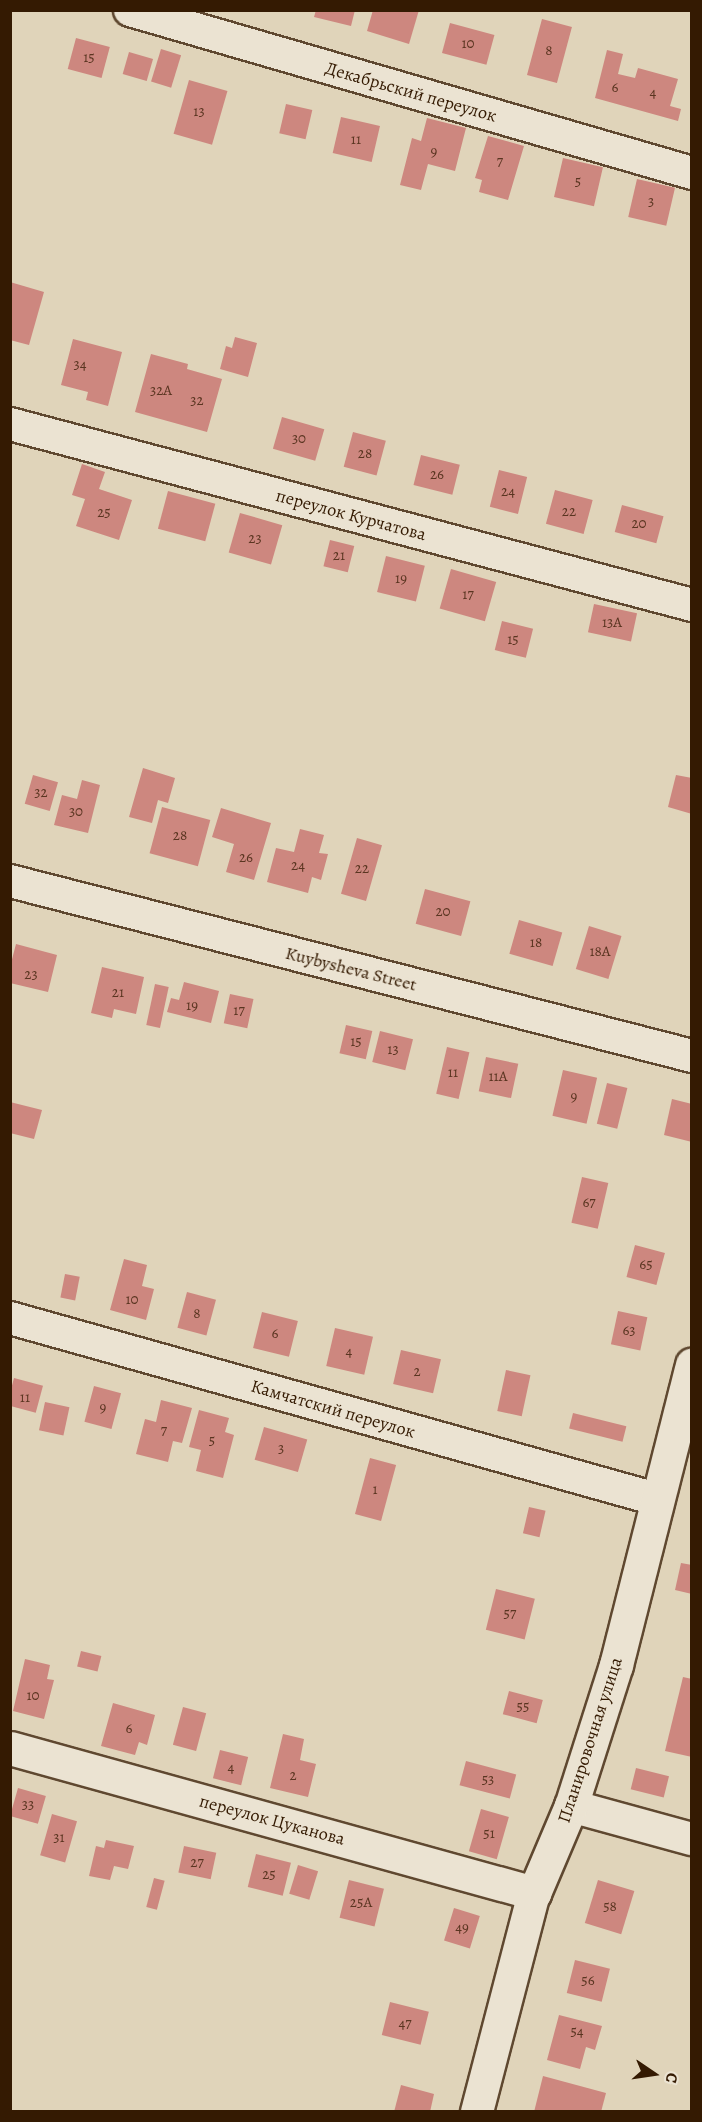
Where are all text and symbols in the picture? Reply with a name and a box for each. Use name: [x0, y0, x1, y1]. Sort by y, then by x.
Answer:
house number: 10: [461, 35, 475, 53]
house number: 8: [545, 42, 553, 60]
house number: 15: [83, 49, 95, 67]
street label: Декабрьский переулок: [323, 57, 499, 127]
house number: 6: [612, 79, 618, 97]
house number: 4: [650, 84, 656, 102]
house number: 13: [193, 103, 205, 121]
house number: 11: [351, 131, 361, 149]
house number: 9: [431, 143, 437, 161]
house number: 7: [497, 153, 503, 171]
house number: 5: [575, 173, 581, 191]
house number: 3: [648, 193, 654, 211]
house number: 34: [73, 356, 87, 374]
house number: 32А: [150, 382, 172, 400]
house number: 32: [190, 392, 204, 410]
house number: 30: [292, 430, 306, 448]
house number: 28: [358, 445, 372, 463]
house number: 26: [430, 466, 444, 484]
house number: 24: [501, 483, 515, 501]
street label: переулок Курчатова: [274, 485, 428, 545]
house number: 22: [562, 503, 576, 521]
house number: 25: [97, 504, 111, 522]
house number: 20: [631, 515, 647, 533]
house number: 23: [248, 530, 262, 548]
house number: 21: [333, 547, 345, 565]
house number: 19: [395, 570, 407, 588]
house number: 17: [462, 586, 474, 604]
house number: 13А: [602, 614, 622, 632]
house number: 15: [507, 631, 519, 649]
house number: 32: [34, 784, 48, 802]
house number: 30: [69, 803, 83, 821]
house number: 28: [173, 827, 187, 845]
house number: 26: [239, 849, 253, 867]
house number: 24: [291, 857, 305, 875]
house number: 22: [355, 860, 369, 878]
house number: 20: [435, 903, 451, 921]
house number: 18: [530, 934, 542, 952]
street label: Kuybysheva Street: [283, 942, 419, 996]
house number: 18А: [589, 943, 611, 961]
house number: 23: [24, 966, 38, 984]
house number: 21: [112, 984, 124, 1002]
house number: 19: [186, 997, 198, 1015]
house number: 17: [233, 1002, 245, 1020]
house number: 15: [350, 1033, 362, 1051]
house number: 13: [387, 1041, 399, 1059]
house number: 11: [448, 1064, 458, 1082]
house number: 11А: [488, 1068, 508, 1086]
house number: 9: [571, 1088, 577, 1106]
house number: 67: [582, 1194, 596, 1212]
house number: 65: [639, 1256, 653, 1274]
house number: 10: [125, 1291, 139, 1309]
house number: 8: [193, 1305, 201, 1323]
house number: 63: [622, 1322, 636, 1340]
house number: 6: [272, 1325, 278, 1343]
house number: 4: [346, 1343, 352, 1361]
house number: 2: [413, 1363, 421, 1381]
street label: Камчатский переулок: [248, 1375, 418, 1443]
house number: 11: [20, 1389, 30, 1407]
house number: 9: [100, 1399, 106, 1417]
house number: 7: [161, 1422, 167, 1440]
house number: 5: [209, 1432, 215, 1450]
house number: 3: [278, 1440, 284, 1458]
house number: 1: [372, 1481, 378, 1499]
house number: 57: [504, 1605, 516, 1623]
street label: Планировочная улица: [553, 1654, 627, 1826]
house number: 10: [26, 1687, 40, 1705]
house number: 55: [517, 1698, 529, 1716]
house number: 6: [126, 1720, 132, 1738]
house number: 4: [228, 1759, 234, 1777]
house number: 2: [289, 1767, 297, 1785]
house number: 53: [482, 1771, 494, 1789]
street label: переулок Цуканова: [197, 1790, 347, 1850]
house number: 33: [22, 1796, 34, 1814]
house number: 51: [483, 1825, 495, 1843]
house number: 31: [53, 1829, 65, 1847]
house number: 27: [190, 1854, 204, 1872]
house number: 25: [262, 1866, 276, 1884]
house number: 25А: [350, 1894, 372, 1912]
house number: 58: [603, 1898, 617, 1916]
house number: 49: [455, 1919, 469, 1937]
house number: 56: [581, 1972, 595, 1990]
house number: 47: [398, 2015, 412, 2033]
house number: 54: [570, 2023, 584, 2041]
north arrow: [624, 2044, 684, 2104]
text: С: [660, 2071, 683, 2085]

